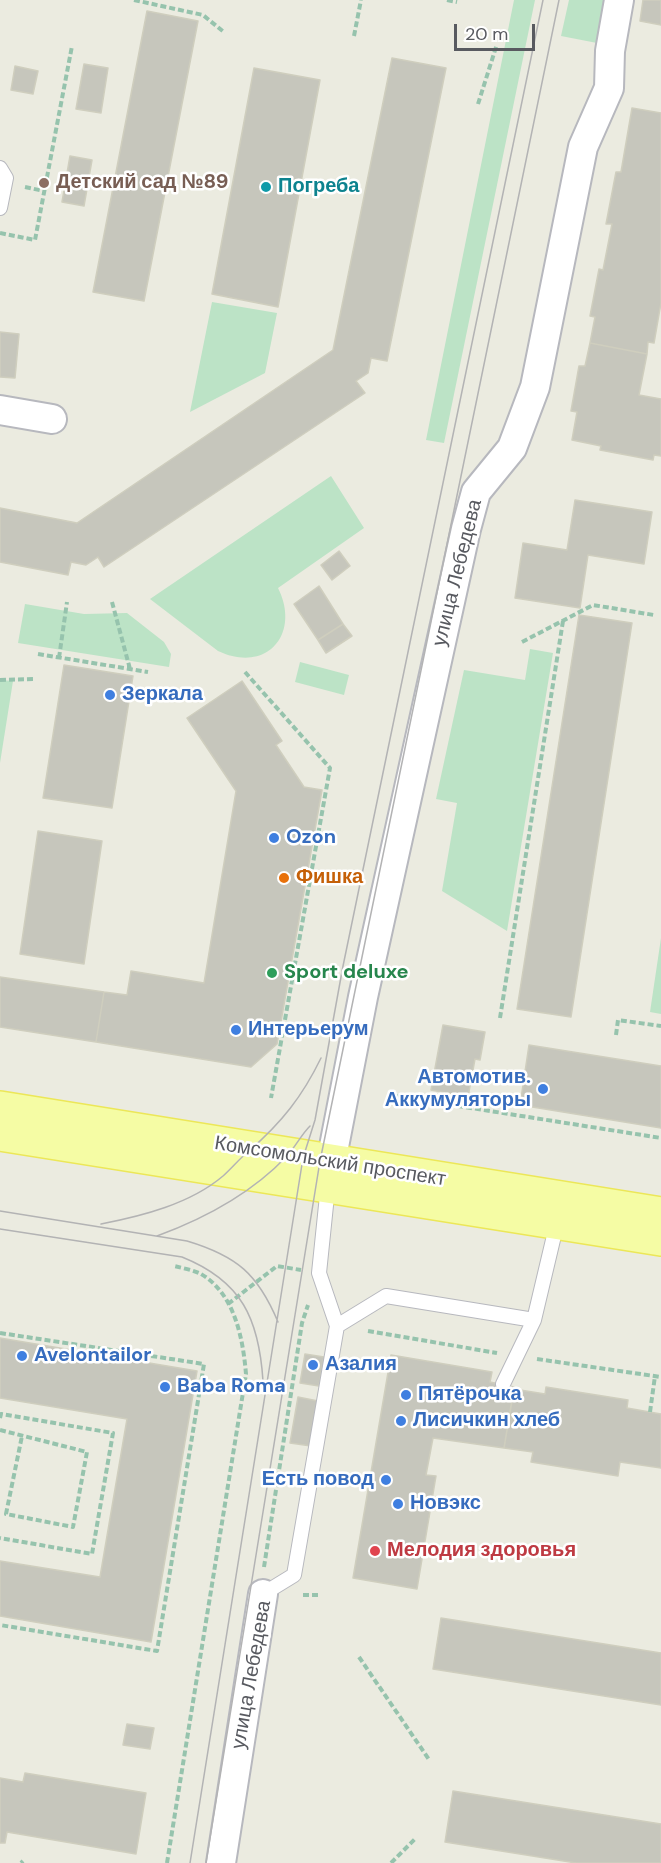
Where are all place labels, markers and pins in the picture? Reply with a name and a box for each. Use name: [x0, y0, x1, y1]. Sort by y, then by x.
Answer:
place label: Детский сад №89: [56, 171, 228, 195]
place label: Погреба: [278, 175, 359, 199]
marker: Детский сад №89: [37, 176, 51, 190]
marker: Погреба: [259, 180, 273, 194]
place label: Зеркала: [122, 683, 203, 707]
marker: Зеркала: [103, 688, 117, 702]
place label: Ozon: [286, 826, 336, 850]
marker: Ozon: [267, 831, 281, 845]
place label: Фишка: [296, 866, 363, 890]
marker: Фишка: [277, 871, 291, 885]
place label: Sport deluxe: [284, 961, 409, 985]
marker: Sport deluxe: [265, 966, 279, 980]
place label: Интерьерум: [248, 1018, 369, 1042]
marker: Интерьерум: [229, 1023, 243, 1037]
place label: Автомотив. Аккумуляторы: [385, 1066, 531, 1113]
marker: Автомотив. Аккумуляторы: [536, 1082, 550, 1096]
place label: Avelontailor: [34, 1344, 151, 1368]
marker: Avelontailor: [15, 1349, 29, 1363]
place label: Азалия: [325, 1353, 397, 1377]
marker: Азалия: [306, 1358, 320, 1372]
place label: Baba Roma: [177, 1375, 286, 1399]
marker: Baba Roma: [158, 1380, 172, 1394]
place label: Пятёрочка: [418, 1383, 522, 1407]
marker: Пятёрочка: [399, 1388, 413, 1402]
place label: Лисичкин хлеб: [413, 1409, 560, 1433]
marker: Лисичкин хлеб: [394, 1414, 408, 1428]
place label: Есть повод: [262, 1468, 374, 1492]
marker: Есть повод: [379, 1473, 393, 1487]
place label: Новэкс: [410, 1492, 481, 1516]
marker: Новэкс: [391, 1497, 405, 1511]
place label: Мелодия здоровья: [387, 1539, 576, 1563]
marker: Мелодия здоровья: [368, 1544, 382, 1558]

